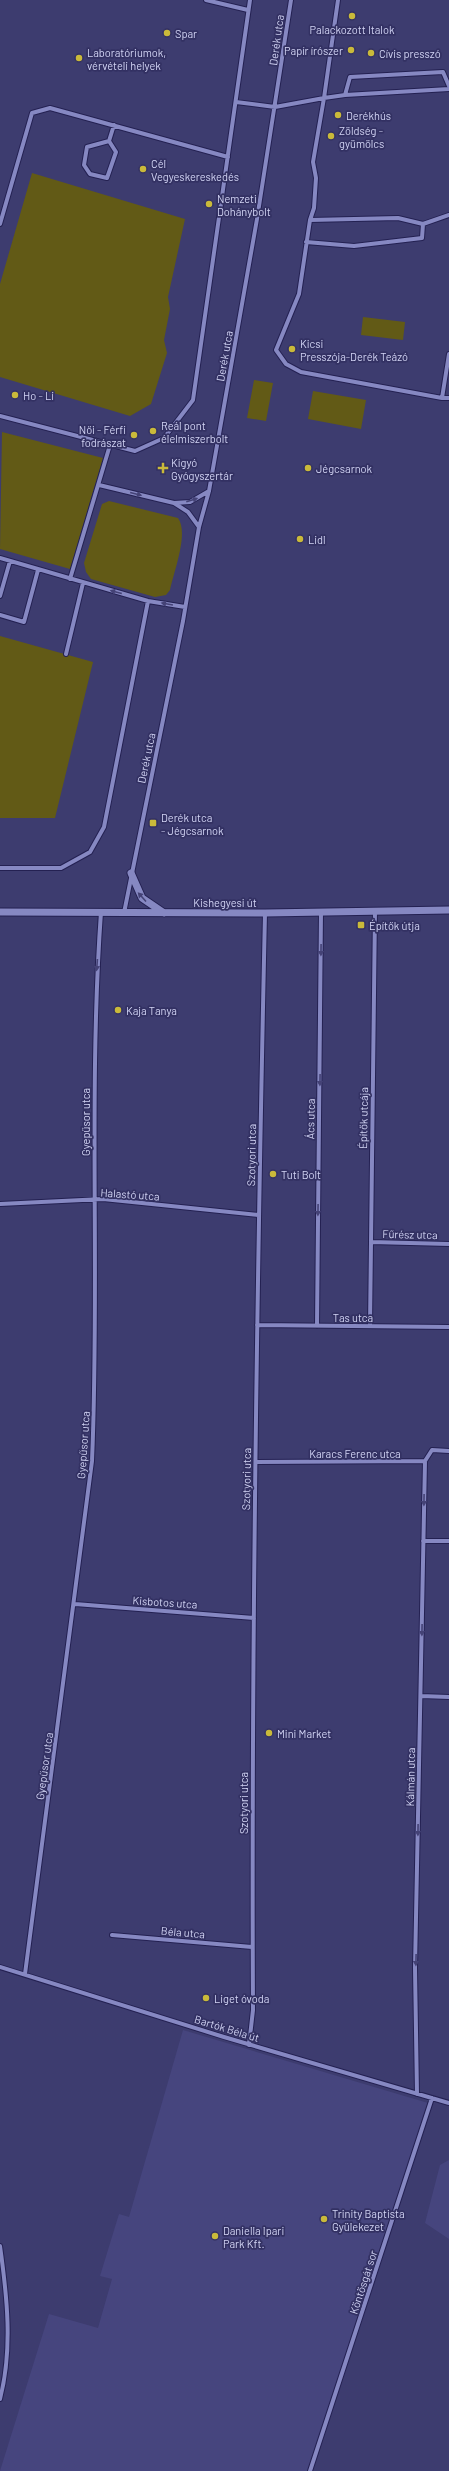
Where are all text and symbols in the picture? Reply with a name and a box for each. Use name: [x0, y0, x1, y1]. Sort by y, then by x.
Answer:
marker: Palackozott Italok: [347, 11, 357, 21]
street label: Derék utca: [266, 14, 286, 66]
place label: Palackozott Italok: [310, 23, 395, 36]
place label: Spar: [175, 27, 197, 40]
marker: Spar: [162, 28, 172, 38]
place label: Papír írószer: [284, 44, 343, 57]
marker: Papír írószer: [346, 45, 356, 55]
place label: Laboratóriumok, vérvételi helyek: [87, 46, 166, 72]
place label: Cívis presszó: [379, 47, 441, 60]
marker: Cívis presszó: [366, 48, 376, 58]
marker: Laboratóriumok, vérvételi helyek: [74, 53, 84, 63]
place label: Derékhús: [346, 109, 391, 122]
marker: Derékhús: [333, 110, 343, 120]
place label: Zöldség - gyümölcs: [339, 124, 384, 150]
marker: Zöldség - gyümölcs: [326, 131, 336, 141]
place label: Cél Vegyeskereskedés: [151, 157, 239, 183]
marker: Cél Vegyeskereskedés: [138, 164, 148, 174]
place label: Nemzeti Dohánybolt: [217, 192, 271, 218]
marker: Nemzeti Dohánybolt: [204, 199, 214, 209]
street label: Derék utca: [213, 330, 235, 382]
place label: Kicsi Presszója-Derék Teázó: [300, 337, 408, 363]
marker: Kicsi Presszója-Derék Teázó: [287, 344, 297, 354]
place label: Ho - Li: [23, 389, 54, 402]
marker: Ho - Li: [10, 390, 20, 400]
place label: Reál pont élelmiszerbolt: [161, 419, 228, 445]
place label: Női - Férfi fodrászat: [79, 423, 126, 449]
marker: Reál pont élelmiszerbolt: [148, 426, 158, 436]
marker: Női - Férfi fodrászat: [129, 430, 139, 440]
place label: Kigyó Gyógyszertár: [171, 456, 233, 482]
place label: Jégcsarnok: [316, 462, 373, 475]
marker: Kigyó Gyógyszertár: [158, 463, 168, 473]
marker: Jégcsarnok: [303, 463, 313, 473]
one-way arrow: [130, 491, 143, 497]
one-way arrow: [187, 497, 199, 503]
place label: Lidl: [308, 533, 326, 546]
marker: Lidl: [295, 534, 305, 544]
one-way arrow: [109, 589, 121, 595]
one-way arrow: [161, 601, 173, 607]
street label: Derék utca: [134, 732, 158, 784]
place label: Derék utca - Jégcsarnok: [161, 811, 224, 837]
marker: Derék utca - Jégcsarnok: [148, 818, 158, 828]
one-way arrow: [138, 892, 147, 902]
street label: Kishegyesi út: [193, 896, 257, 909]
place label: Építők útja: [369, 919, 420, 932]
marker: Építők útja: [356, 920, 366, 930]
one-way arrow: [318, 944, 324, 957]
one-way arrow: [93, 959, 100, 971]
place label: Kaja Tanya: [126, 1004, 177, 1017]
marker: Kaja Tanya: [113, 1005, 123, 1015]
one-way arrow: [317, 1074, 323, 1087]
street label: Építők utcája: [356, 1087, 370, 1149]
street label: Gyepűsor utca: [79, 1088, 92, 1156]
street label: Ács utca: [303, 1098, 317, 1140]
street label: Szotyori utca: [244, 1124, 258, 1186]
place label: Tuti Bolt: [281, 1168, 321, 1181]
marker: Tuti Bolt: [268, 1169, 278, 1179]
street label: Halastó utca: [100, 1185, 160, 1203]
one-way arrow: [315, 1204, 321, 1217]
street label: Fűrész utca: [382, 1227, 438, 1241]
street label: Tas utca: [333, 1311, 373, 1324]
street label: Gyepűsor utca: [74, 1411, 92, 1479]
street label: Karacs Ferenc utca: [309, 1447, 401, 1460]
street label: Szotyori utca: [239, 1448, 253, 1510]
one-way arrow: [421, 1494, 427, 1507]
street label: Kisbotos utca: [132, 1593, 198, 1611]
one-way arrow: [419, 1624, 425, 1637]
place label: Mini Market: [277, 1727, 331, 1740]
marker: Mini Market: [264, 1728, 274, 1738]
street label: Gyepűsor utca: [33, 1731, 55, 1801]
street label: Kálmán utca: [403, 1748, 417, 1806]
street label: Szotyori utca: [237, 1772, 250, 1834]
one-way arrow: [415, 1824, 421, 1837]
street label: Béla utca: [160, 1924, 206, 1940]
one-way arrow: [412, 1954, 419, 1966]
place label: Liget óvoda: [214, 1992, 269, 2005]
marker: Liget óvoda: [201, 1993, 211, 2003]
street label: Bartók Béla út: [193, 2012, 261, 2044]
place label: Trinity Baptista Gyülekezet: [332, 2207, 405, 2233]
marker: Trinity Baptista Gyülekezet: [319, 2214, 329, 2224]
place label: Daniella Ipari Park Kft.: [223, 2224, 284, 2250]
marker: Daniella Ipari Park Kft.: [210, 2231, 220, 2241]
street label: Köntösgát sor: [347, 2248, 379, 2316]

